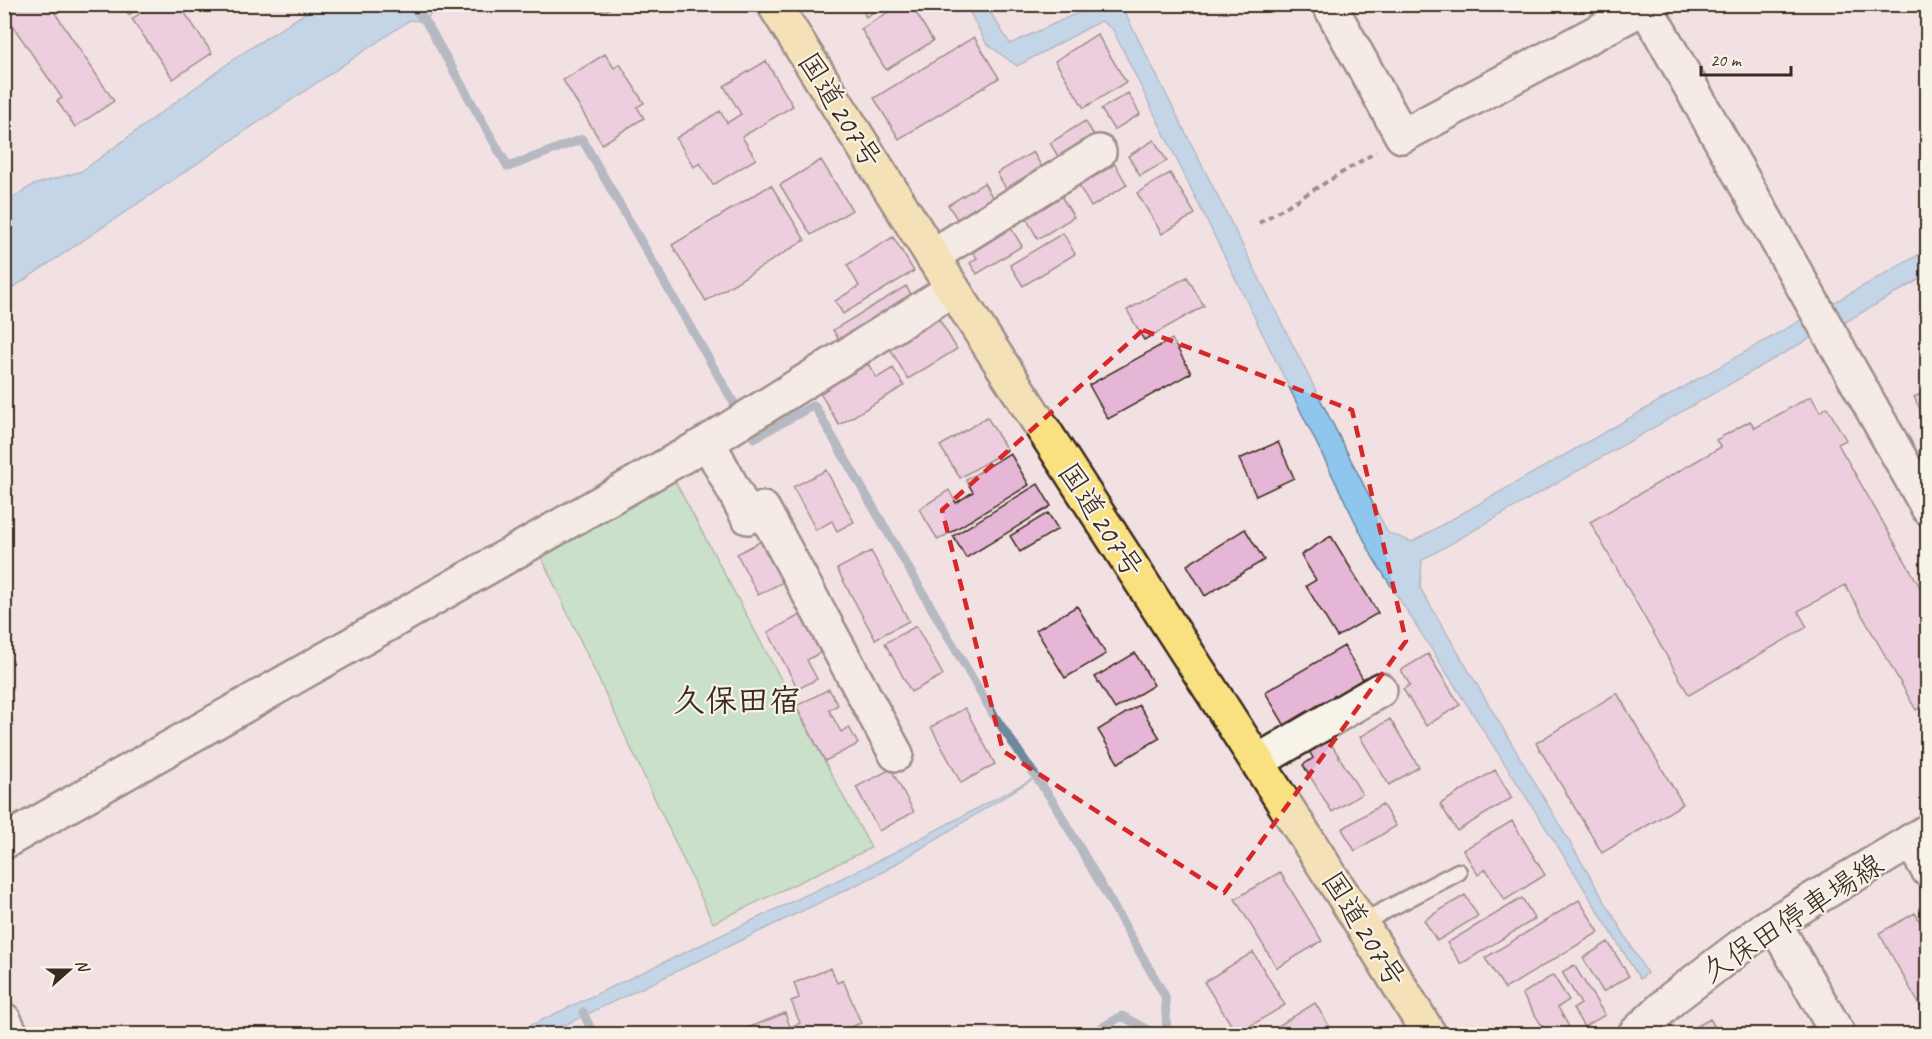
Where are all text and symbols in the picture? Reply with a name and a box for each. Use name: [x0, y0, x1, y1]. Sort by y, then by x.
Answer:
scale bar: [1701, 39, 1791, 77]
street label: 国道207号: [789, 45, 891, 175]
text: 20 m: [1710, 49, 1743, 71]
street label: 国道207号: [1050, 455, 1152, 585]
district label: 久保田宿: [673, 680, 801, 721]
street label: 久保田停車場線: [1694, 845, 1890, 991]
street label: 国道207号: [1313, 864, 1415, 994]
north arrow: [39, 940, 99, 1000]
text: N: [71, 957, 94, 976]

